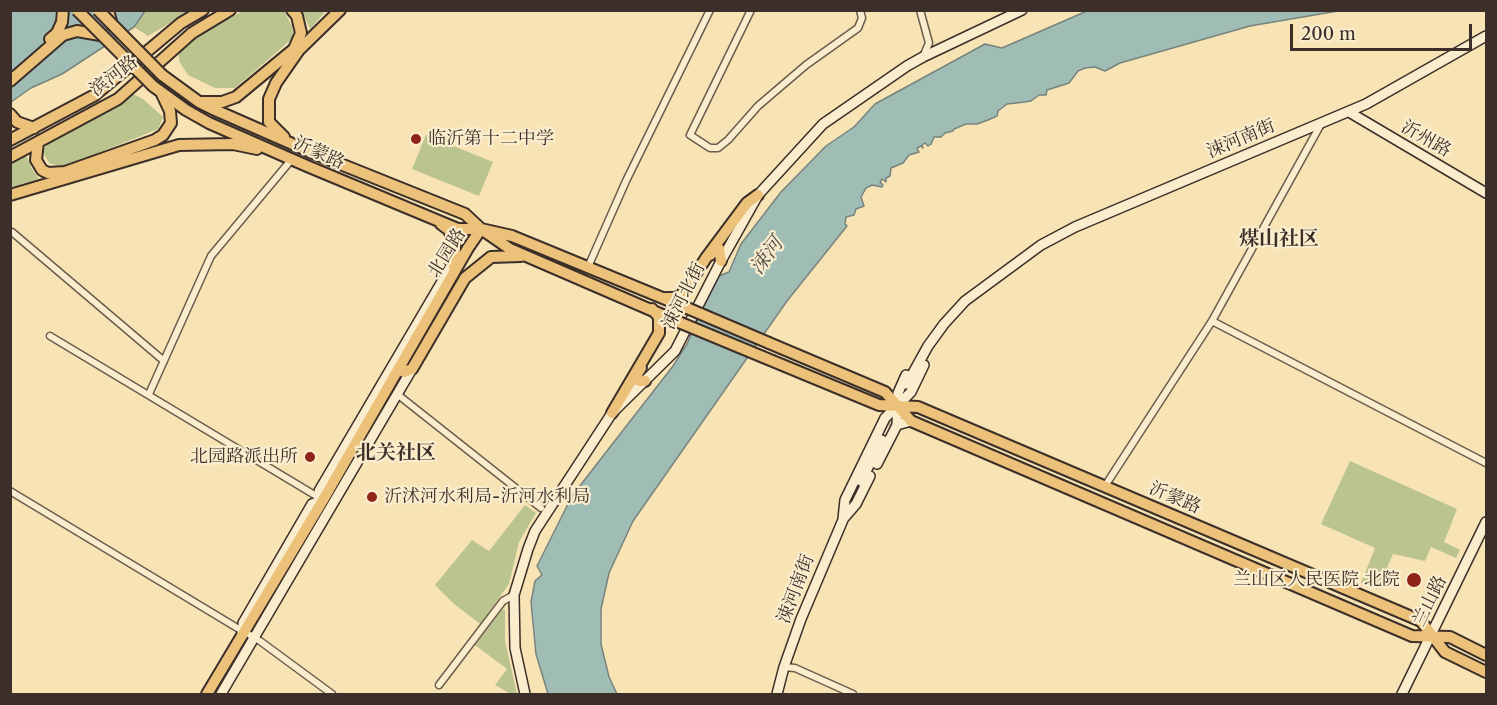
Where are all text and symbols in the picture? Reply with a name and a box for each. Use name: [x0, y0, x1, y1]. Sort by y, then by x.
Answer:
scale bar: [1293, 12, 1474, 50]
text: 200 m: [1301, 23, 1356, 45]
street label: 滨河路: [86, 51, 142, 101]
street label: 涑河南街: [1204, 115, 1278, 163]
street label: 沂州路: [1397, 116, 1455, 162]
place label: 临沂第十二中学: [428, 128, 554, 150]
street label: 沂蒙路: [290, 132, 348, 174]
marker: 临沂第十二中学: [409, 132, 423, 146]
street label: 北园路: [424, 224, 470, 282]
district label: 煤山社区: [1239, 227, 1319, 251]
water label: 涑河: [745, 233, 789, 279]
street label: 涑河北街: [658, 259, 710, 333]
district label: 北关社区: [356, 441, 436, 465]
place label: 北园路派出所: [190, 446, 298, 468]
marker: 北园路派出所: [303, 450, 317, 464]
street label: 沂蒙路: [1146, 478, 1204, 518]
place label: 沂沭河水利局-沂河水利局: [384, 486, 590, 508]
marker: 沂沭河水利局-沂河水利局: [365, 490, 379, 504]
street label: 涑河南街: [773, 552, 819, 626]
place label: 兰山区人民医院 北院: [1233, 569, 1400, 591]
marker: 兰山区人民医院 北院: [1405, 571, 1423, 589]
street label: 兰山路: [1408, 572, 1452, 630]

